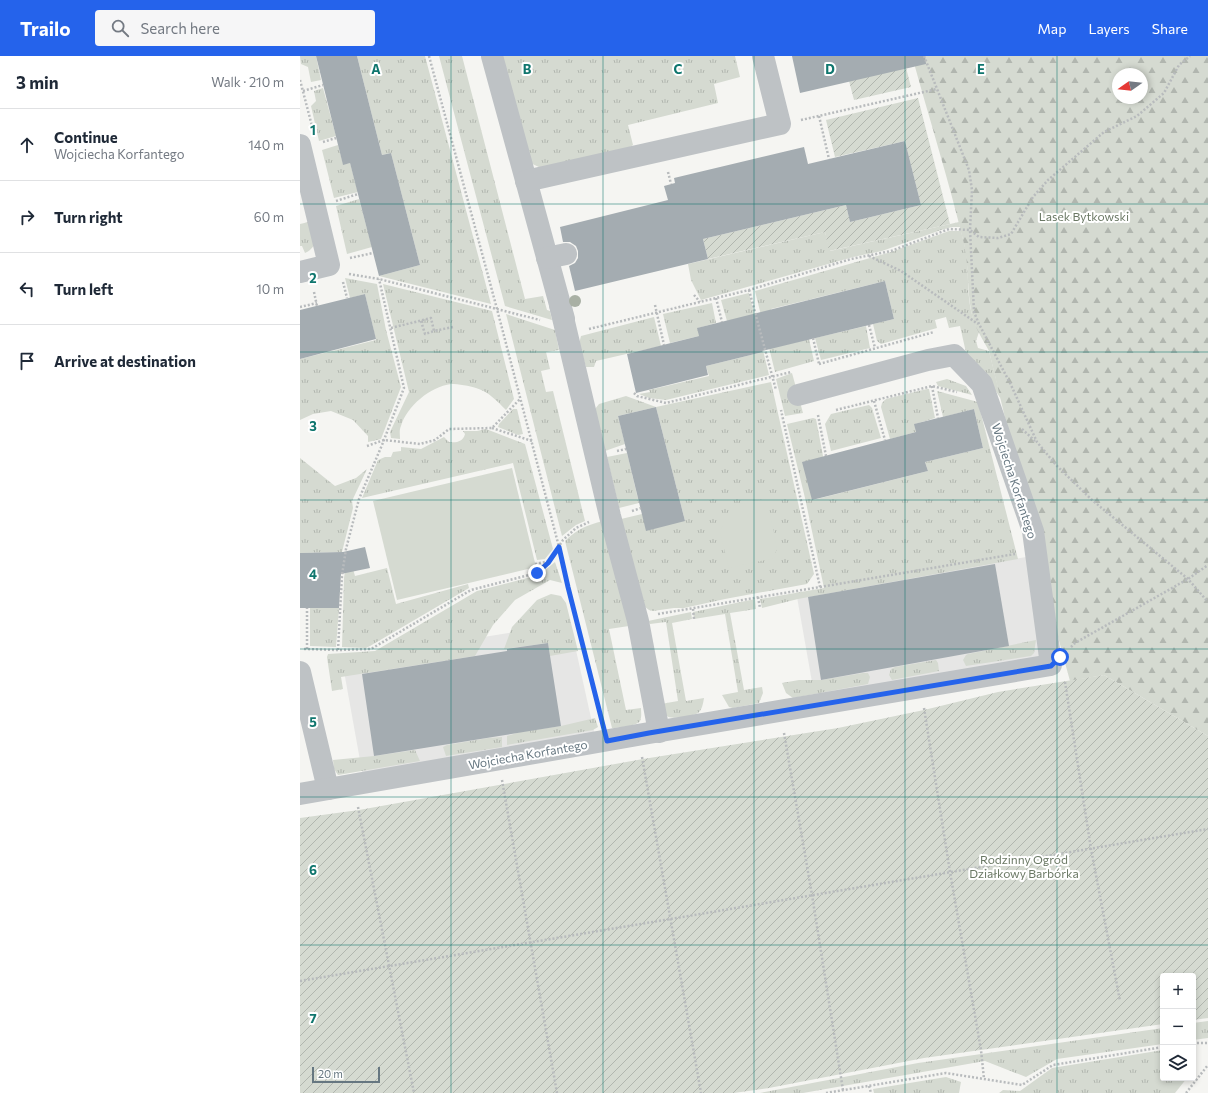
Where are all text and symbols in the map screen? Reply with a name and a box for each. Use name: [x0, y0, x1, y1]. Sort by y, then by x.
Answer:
search box: [95, 10, 375, 46]
text: Trailo: [20, 17, 71, 40]
icon: search: [109, 17, 131, 39]
text: Search here: [141, 19, 220, 37]
text: Map: [1038, 20, 1066, 37]
text: Layers: [1088, 20, 1130, 37]
text: Share: [1152, 20, 1188, 37]
text: A: [371, 61, 381, 77]
text: B: [523, 61, 532, 77]
text: C: [674, 61, 683, 77]
text: D: [825, 61, 835, 77]
text: E: [977, 61, 985, 77]
north arrow: [1112, 68, 1148, 104]
text: 3 min: [16, 72, 59, 93]
text: Walk · 210 m: [211, 74, 284, 90]
text: 1: [310, 122, 316, 138]
text: Continue: [54, 128, 118, 146]
icon: ahead: [16, 134, 38, 156]
text: 140 m: [248, 137, 284, 153]
text: Wojciecha Korfantego: [54, 146, 184, 162]
icon: right: [16, 206, 38, 228]
text: Turn right: [54, 208, 123, 226]
text: 60 m: [254, 209, 284, 225]
park label: Lasek Bytkowski: [1039, 209, 1129, 223]
text: 2: [309, 270, 317, 286]
icon: left: [16, 278, 38, 300]
text: Turn left: [54, 280, 113, 298]
text: 10 m: [256, 281, 284, 297]
icon: arrive: [16, 350, 38, 372]
text: Arrive at destination: [54, 352, 196, 370]
text: 3: [309, 418, 317, 434]
street label: Wojciecha Korfantego: [990, 421, 1040, 540]
route end: [528, 564, 546, 582]
text: 4: [309, 566, 317, 582]
route start: [1051, 648, 1069, 666]
text: 5: [309, 714, 317, 730]
street label: Wojciecha Korfantego: [467, 737, 588, 771]
park label: Rodzinny Ogród Działkowy Barbórka: [969, 852, 1079, 880]
text: 6: [309, 862, 317, 878]
map controls: [1160, 973, 1196, 1081]
button: +: [1160, 973, 1196, 1009]
button: −: [1160, 1009, 1196, 1045]
text: 7: [309, 1010, 317, 1026]
button: layers: [1160, 1045, 1196, 1081]
scale bar: [312, 1065, 380, 1084]
text: 20 m: [318, 1067, 343, 1080]

